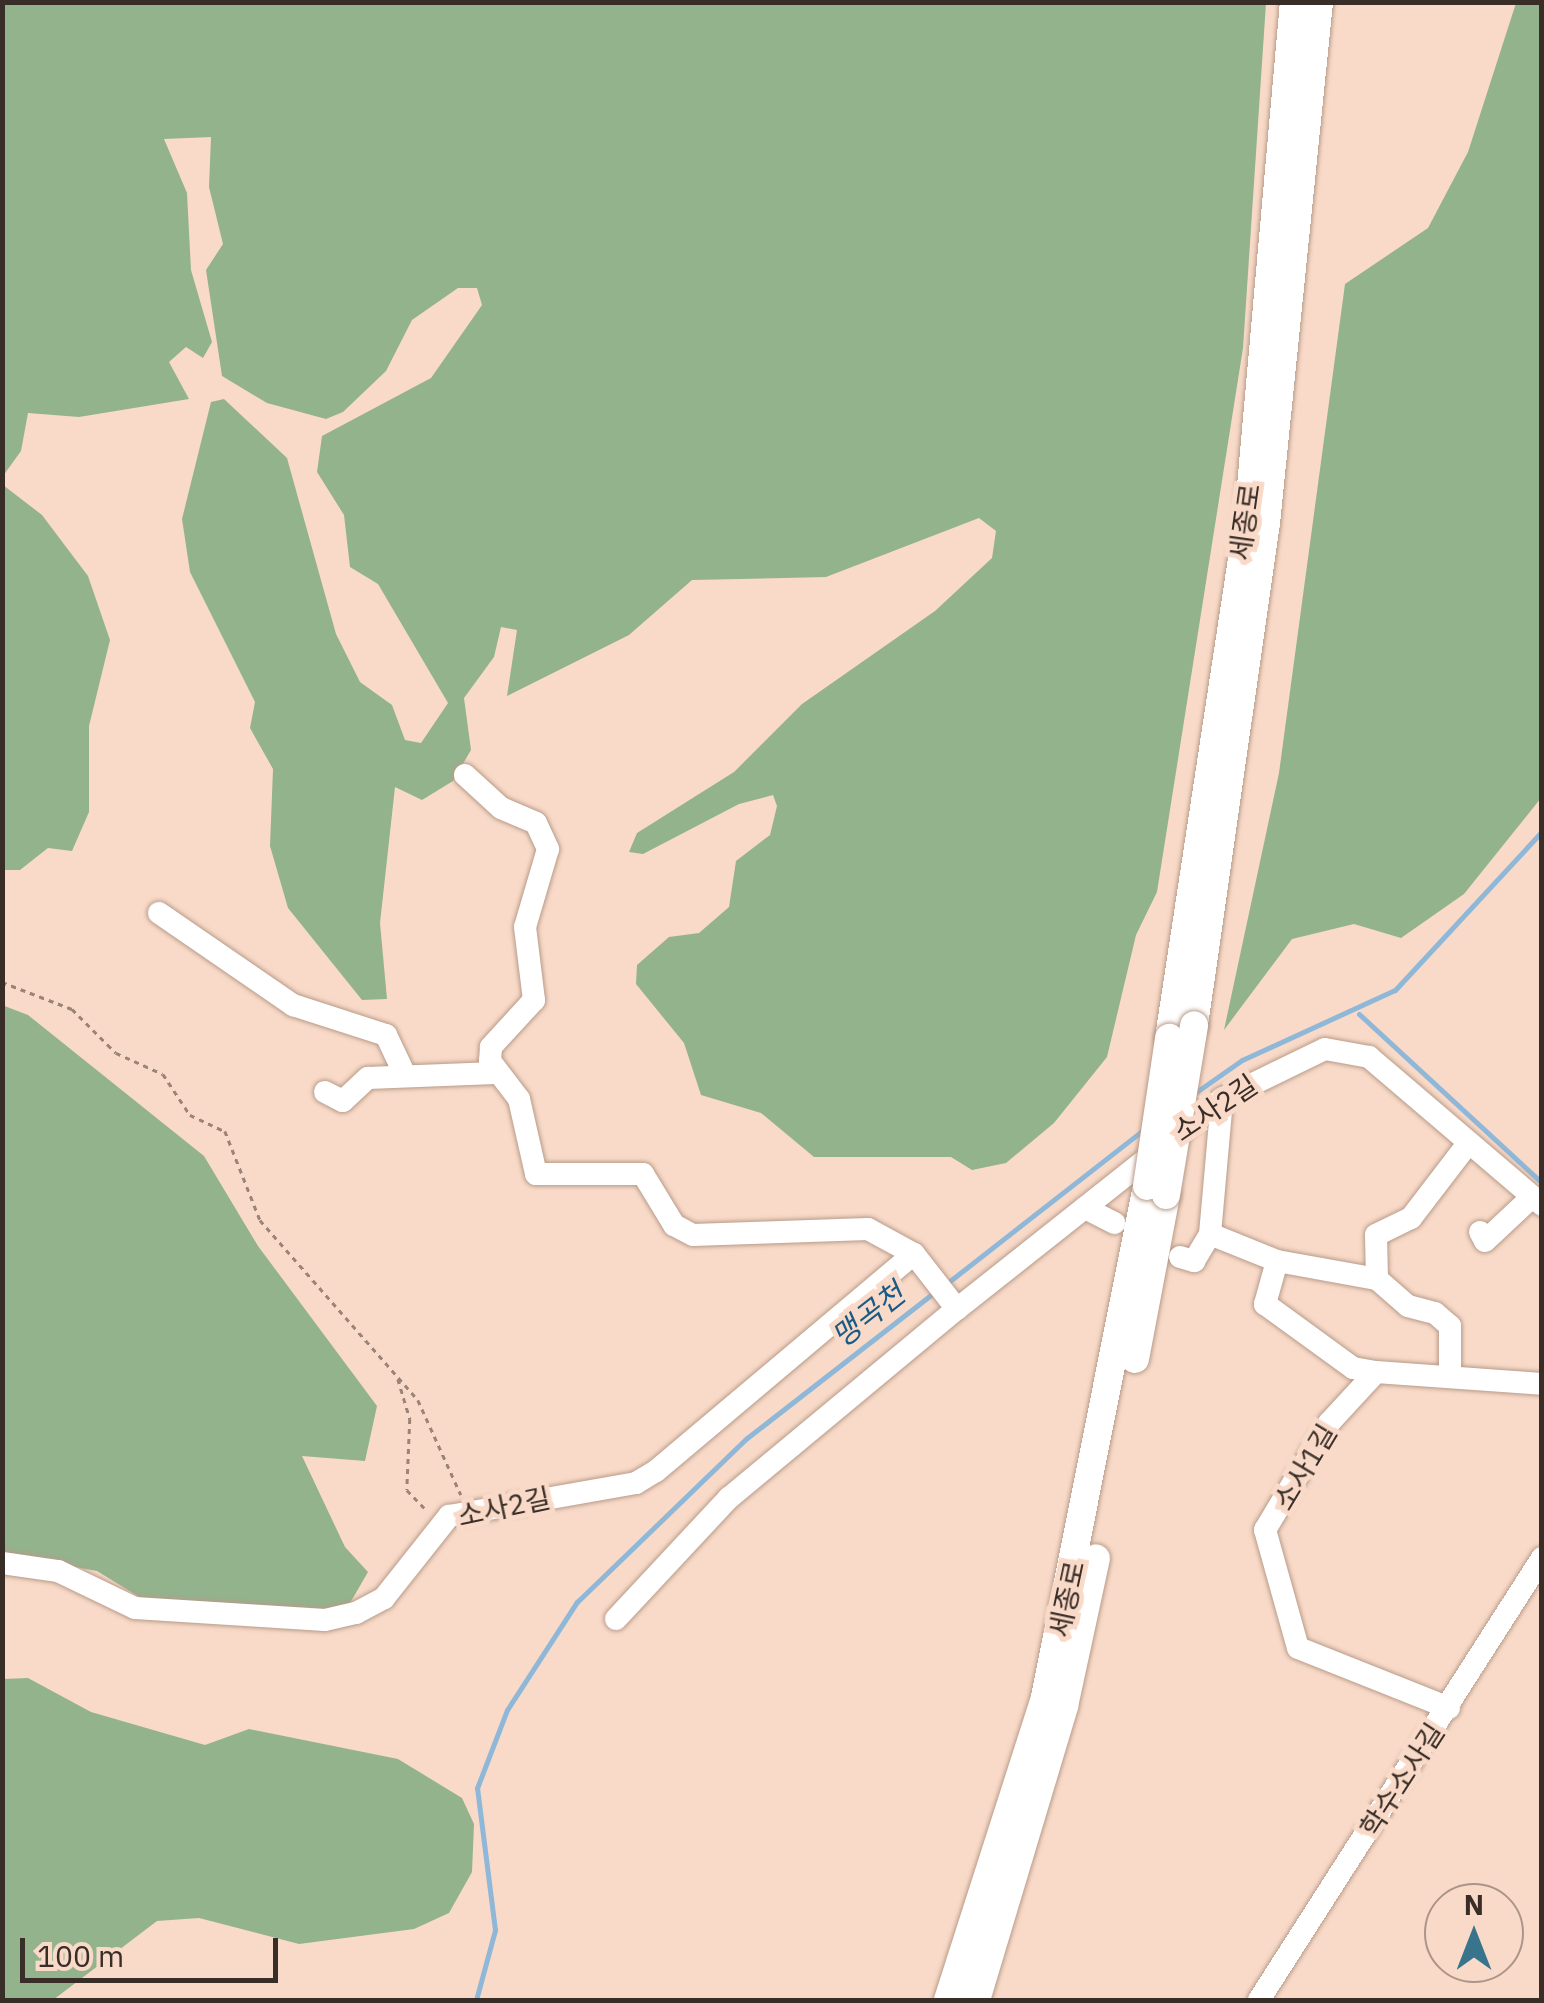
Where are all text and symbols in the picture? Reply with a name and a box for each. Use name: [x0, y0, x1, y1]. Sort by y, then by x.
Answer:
street label: 세종로: [1223, 481, 1267, 563]
street label: 소사2길: [1167, 1068, 1263, 1148]
water label: 맹곡천: [824, 1275, 912, 1355]
street label: 소사1길: [1266, 1418, 1344, 1516]
street label: 소사2길: [454, 1481, 554, 1533]
street label: 세종로: [1043, 1558, 1091, 1640]
street label: 학수소사길: [1353, 1717, 1451, 1843]
north arrow: [1424, 1883, 1524, 1983]
text: N: [1464, 1886, 1484, 1923]
scale bar: [25, 1918, 282, 1980]
text: 100 m: [37, 1936, 124, 1975]

